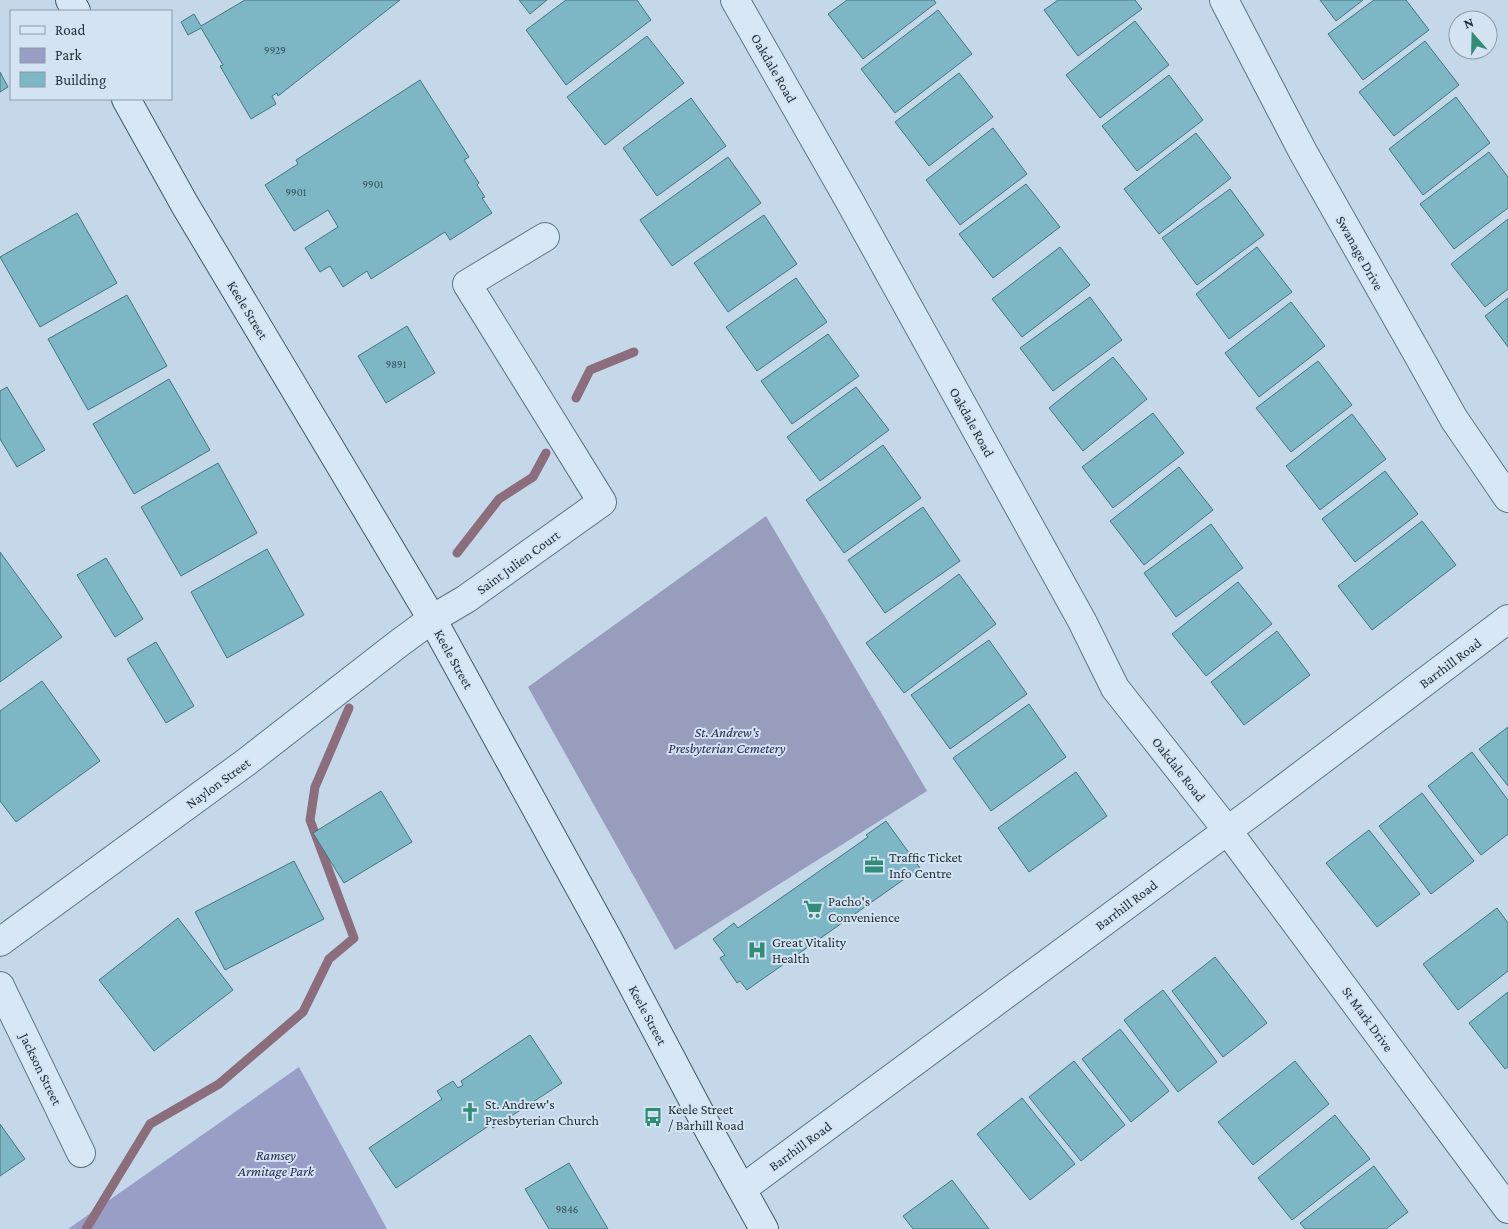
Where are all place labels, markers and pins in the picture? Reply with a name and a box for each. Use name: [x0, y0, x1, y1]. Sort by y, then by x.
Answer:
place label: Traffic Ticket Info Centre: [889, 849, 963, 881]
office icon: Traffic Ticket Info Centre: [863, 854, 885, 876]
place label: Pacho's Convenience: [828, 893, 900, 925]
supermarket icon: Pacho's Convenience: [802, 898, 824, 920]
place label: Great Vitality Health: [772, 934, 847, 966]
hospital icon: Great Vitality Health: [746, 939, 768, 961]
place label: St. Andrew's Presbyterian Church: [485, 1096, 600, 1128]
church icon: St. Andrew's Presbyterian Church: [459, 1101, 481, 1123]
place label: Keele Street / Barhill Road: [668, 1101, 745, 1133]
bus stop icon: Keele Street / Barhill Road: [642, 1106, 664, 1128]

